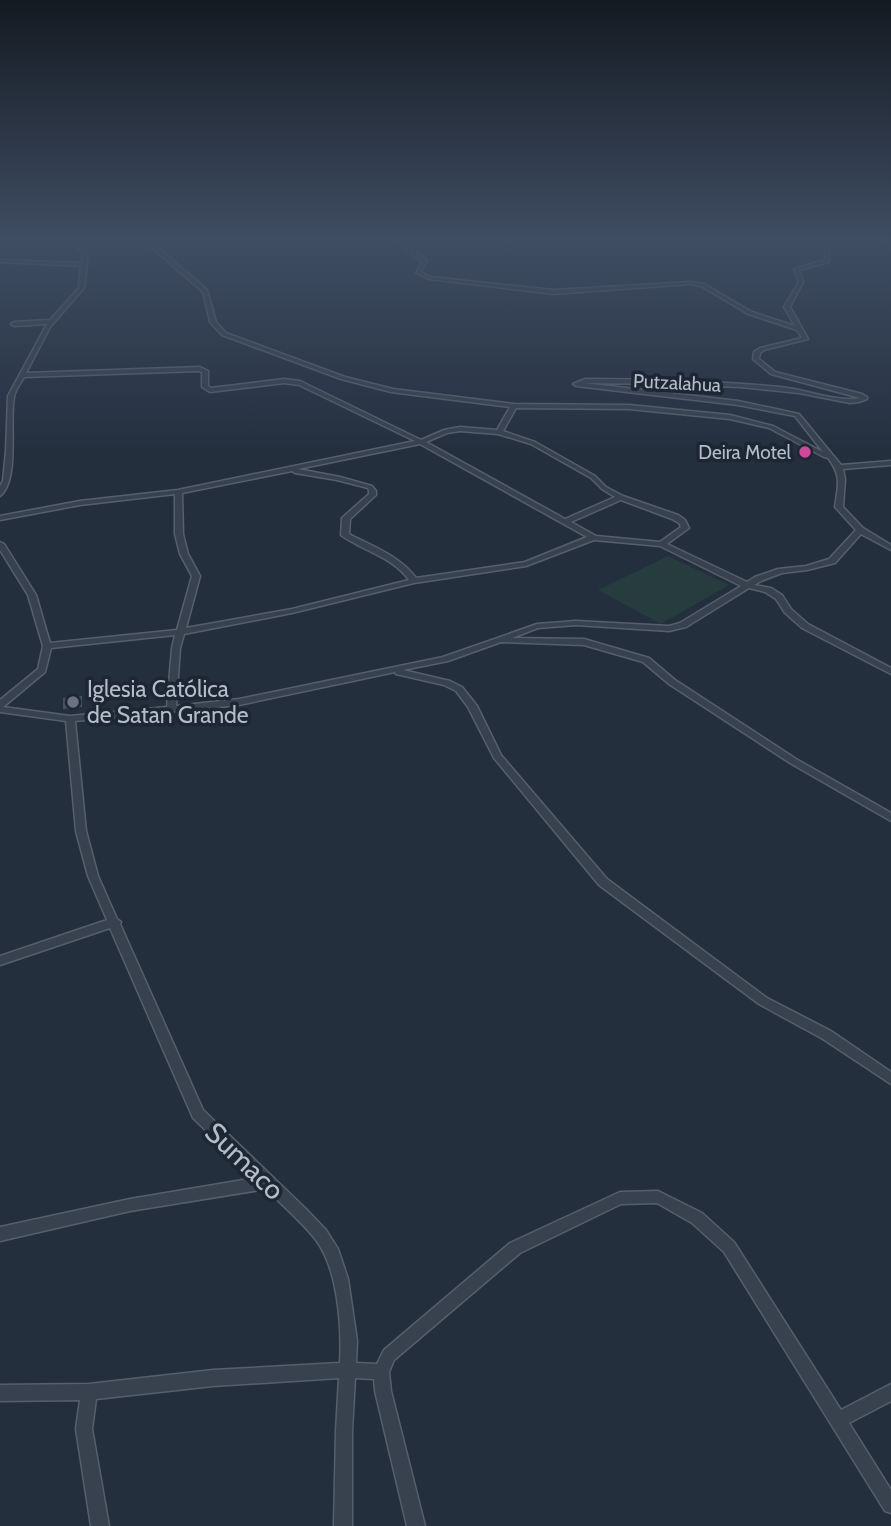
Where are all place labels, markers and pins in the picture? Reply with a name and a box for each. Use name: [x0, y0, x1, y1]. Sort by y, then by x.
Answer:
place label: Deira Motel: [698, 441, 792, 464]
marker: Deira Motel: [797, 444, 813, 460]
place label: Iglesia Católica de Satan Grande: [87, 675, 249, 729]
marker: Iglesia Católica de Satan Grande: [65, 694, 81, 710]

